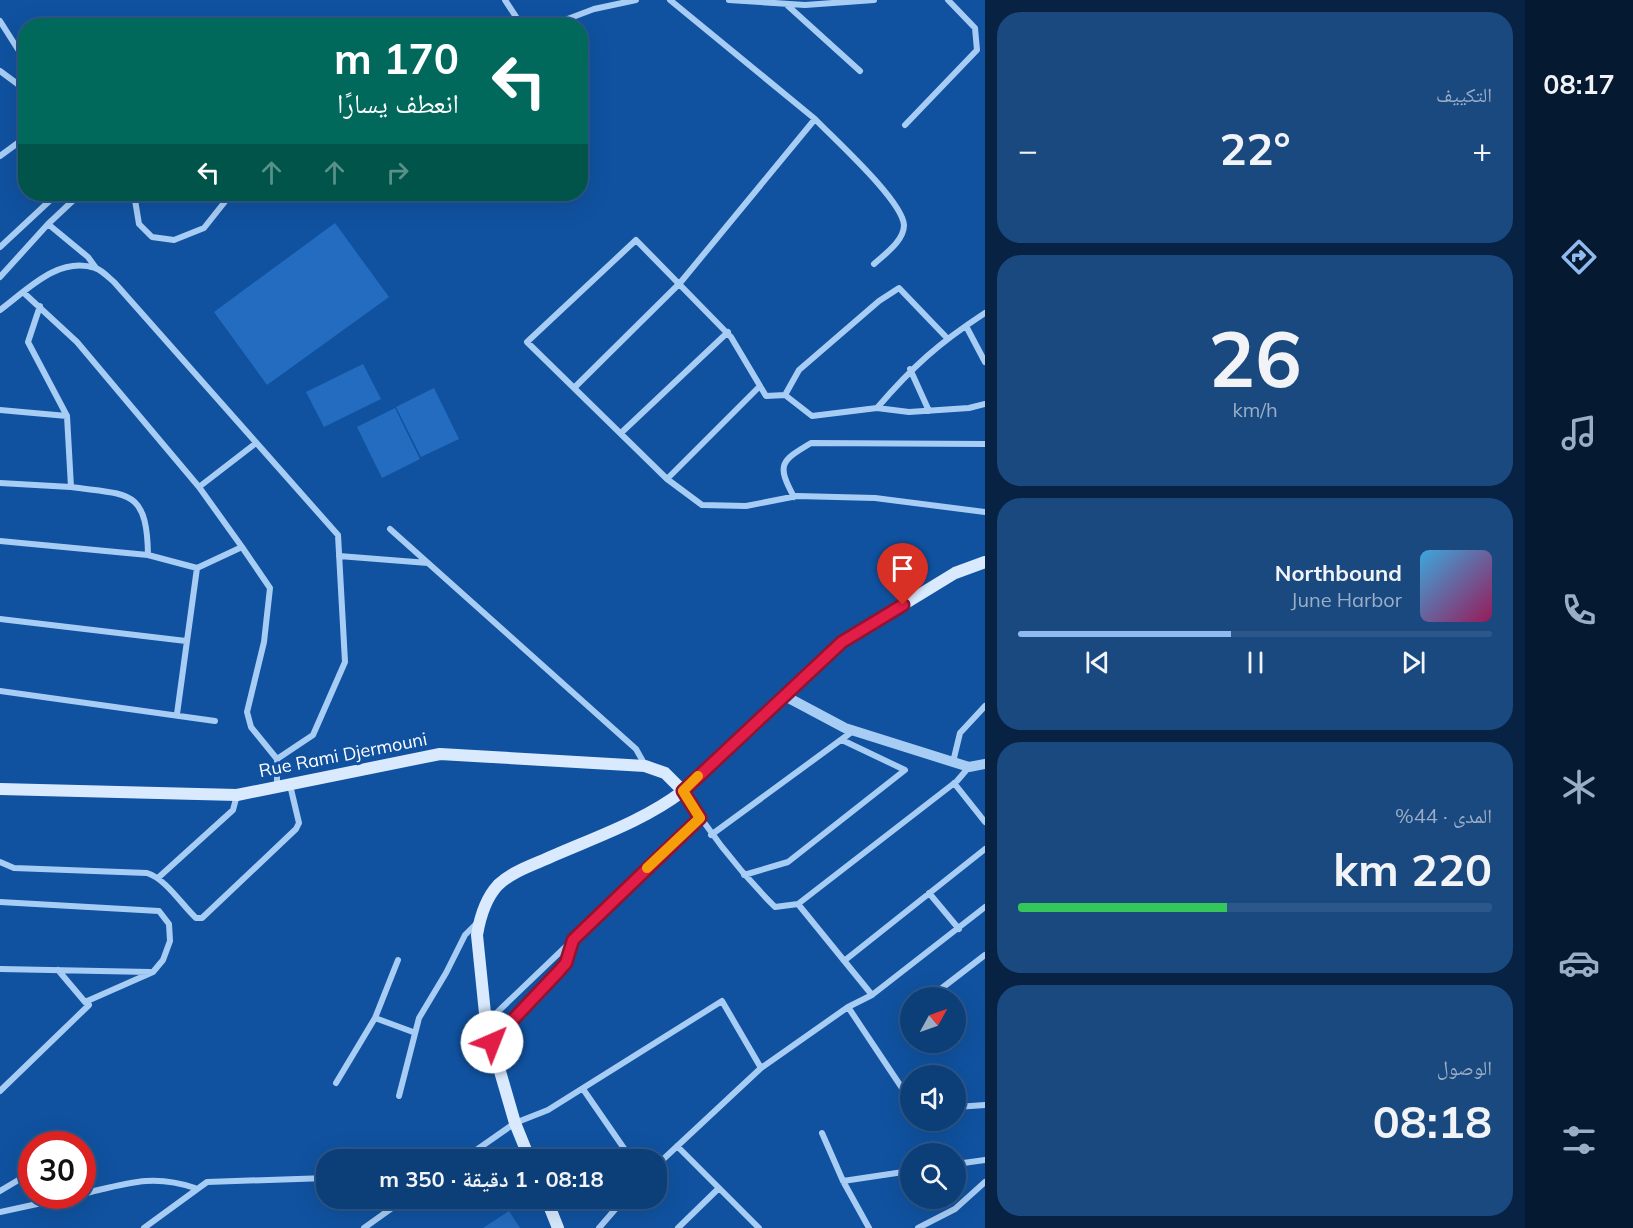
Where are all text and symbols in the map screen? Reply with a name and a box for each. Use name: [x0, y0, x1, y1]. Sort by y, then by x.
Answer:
text: 170 m: [334, 32, 459, 85]
icon: left: [480, 42, 558, 120]
text: 08:17: [1543, 67, 1615, 101]
text: التكييف: [1436, 82, 1492, 107]
text: انعطف يسارًا: [337, 86, 459, 120]
text: 22°: [1219, 120, 1291, 176]
text: −: [1018, 129, 1038, 170]
text: +: [1472, 129, 1492, 170]
icon: left: [192, 156, 225, 189]
icon: ahead: [255, 156, 288, 189]
icon: ahead: [318, 156, 351, 189]
icon: right: [381, 156, 414, 189]
icon: directions: [1558, 236, 1600, 278]
text: 26: [1208, 309, 1302, 407]
text: km/h: [1232, 397, 1278, 422]
icon: music: [1558, 412, 1600, 454]
pin: [877, 543, 928, 605]
icon: arrive: [886, 552, 919, 585]
text: Northbound: [1275, 559, 1402, 587]
text: June Harbor: [1291, 587, 1402, 612]
icon: phone: [1558, 589, 1600, 631]
icon: previous: [1081, 646, 1114, 679]
icon: pause: [1239, 646, 1272, 679]
icon: next: [1397, 646, 1430, 679]
street label: Rue Rami Djermouni: [257, 727, 429, 782]
icon: climate: [1558, 766, 1600, 808]
text: المدى · 44%: [1395, 803, 1492, 828]
text: 220 km: [1333, 841, 1492, 897]
icon: car: [1558, 942, 1600, 984]
north arrow: [900, 987, 966, 1053]
map controls: [900, 987, 966, 1209]
position arrow: [460, 1010, 524, 1074]
text: الوصول: [1437, 1055, 1492, 1080]
button: sound: [900, 1065, 966, 1131]
text: 08:18: [1373, 1093, 1492, 1149]
icon: filters: [1558, 1119, 1600, 1161]
speed limit sign: 30: [18, 1131, 96, 1209]
button: search: [900, 1143, 966, 1209]
text: 08:18 · 1 دقيقة · 350 m: [379, 1165, 604, 1193]

